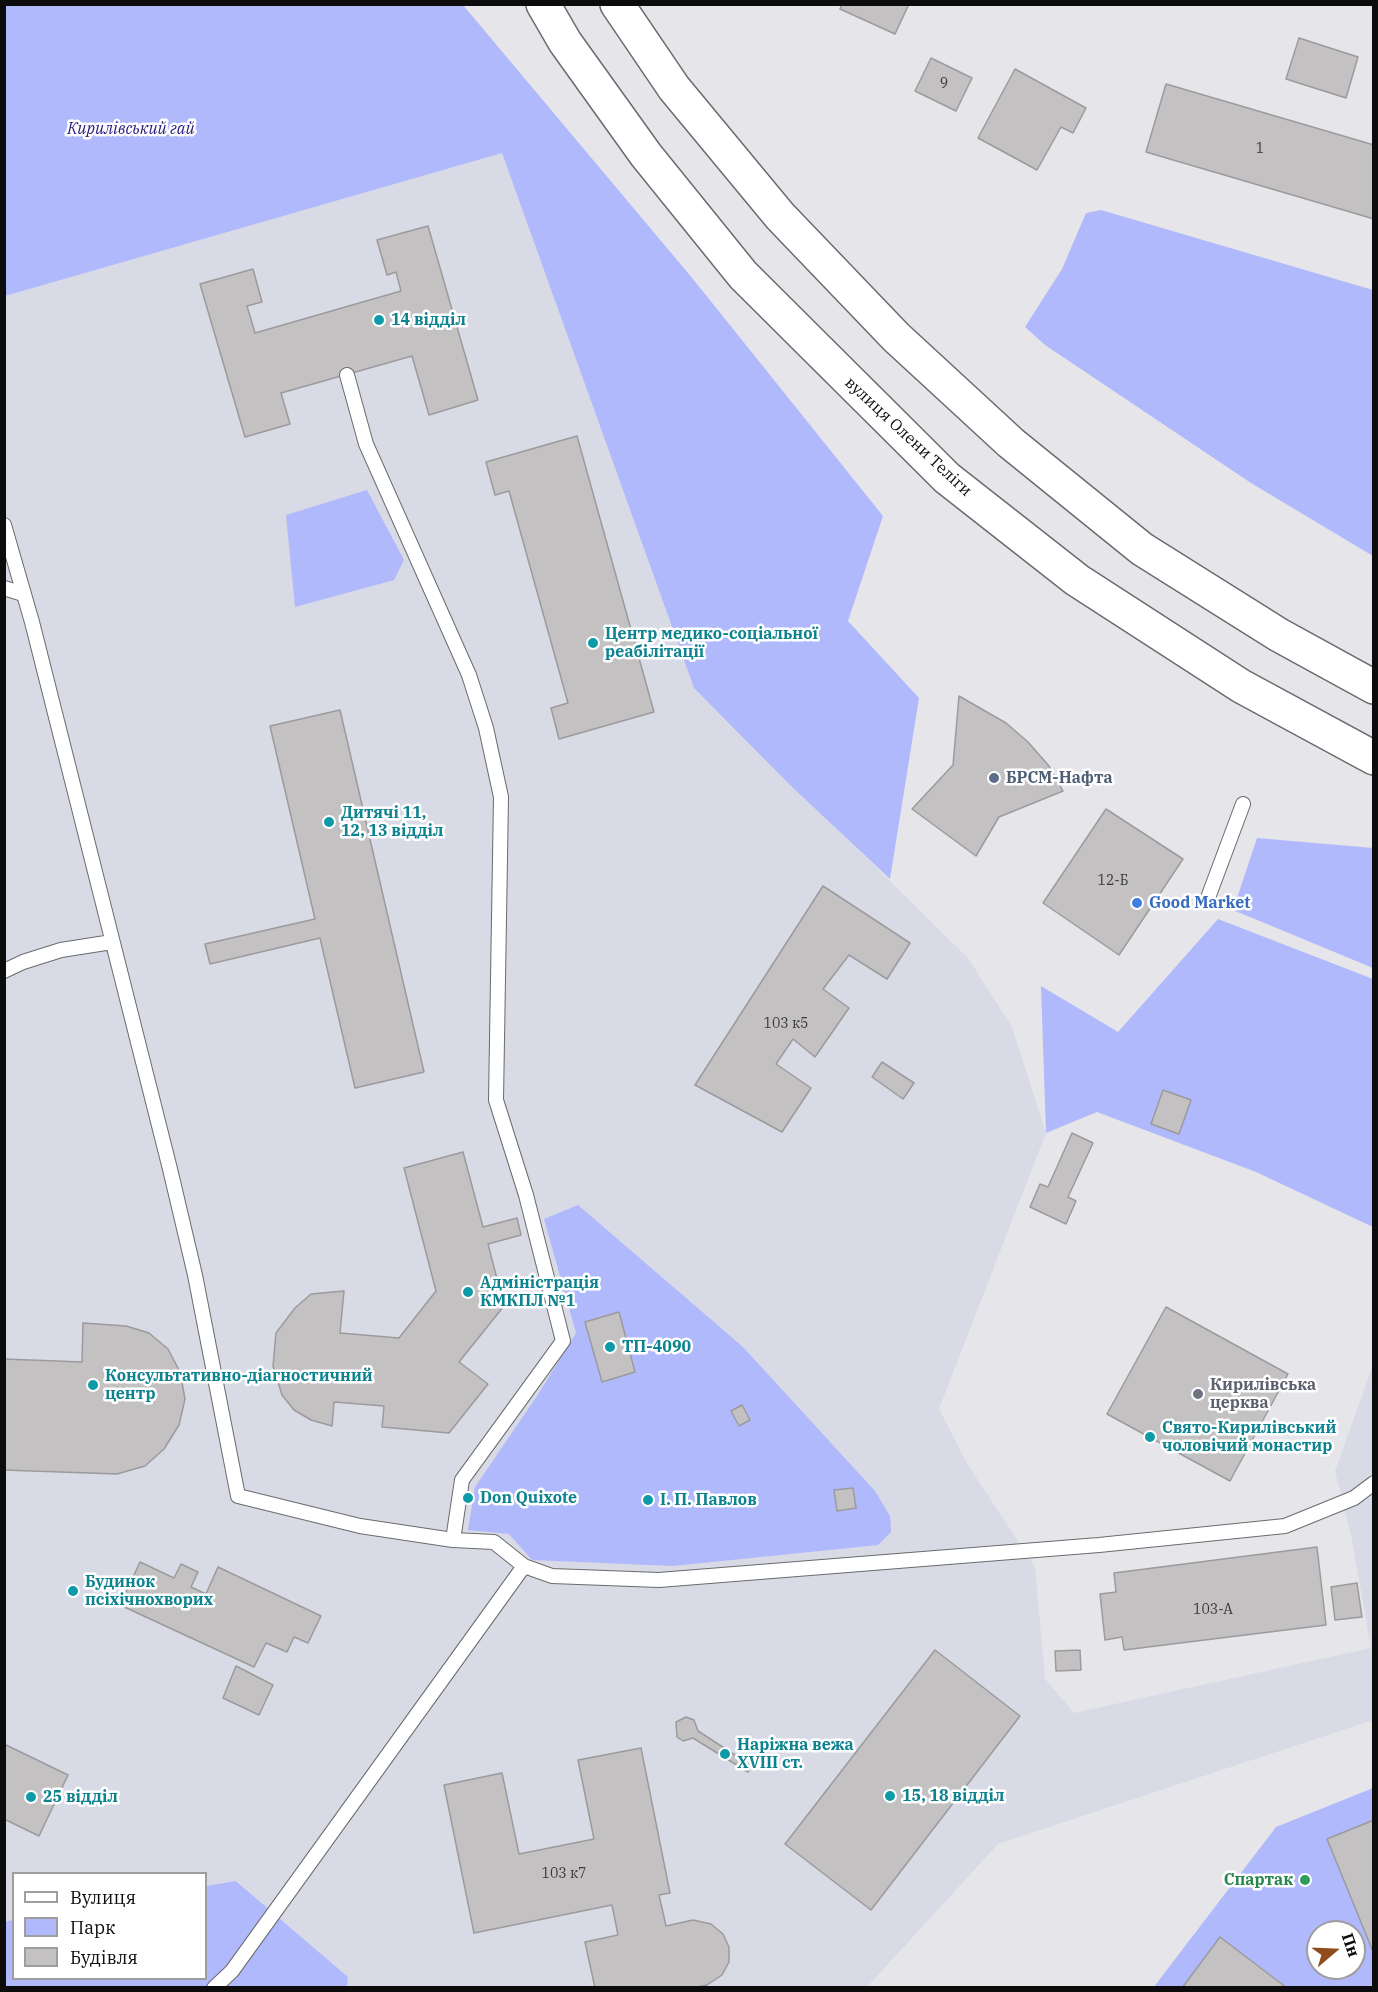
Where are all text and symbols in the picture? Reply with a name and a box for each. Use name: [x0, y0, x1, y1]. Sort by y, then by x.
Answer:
house number: 9: [940, 76, 948, 92]
park label: Кирилівський гай: [67, 119, 195, 139]
house number: 1: [1256, 141, 1264, 157]
place label: 14 відділ: [391, 310, 466, 330]
marker: 14 відділ: [372, 313, 386, 327]
street label: вулиця Олени Теліги: [841, 373, 975, 501]
place label: Центр медико-соціальної реабілітації: [605, 624, 818, 662]
marker: Центр медико-соціальної реабілітації: [586, 636, 600, 650]
place label: БРСМ-Нафта: [1006, 768, 1113, 788]
marker: БРСМ-Нафта: [987, 771, 1001, 785]
place label: Дитячі 11, 12, 13 відділ: [341, 803, 443, 841]
marker: Дитячі 11, 12, 13 відділ: [322, 815, 336, 829]
house number: 12-Б: [1098, 873, 1128, 889]
place label: Good Market: [1149, 893, 1250, 913]
marker: Good Market: [1130, 896, 1144, 910]
house number: 103 к5: [764, 1016, 808, 1032]
place label: Адміністрація КМКПЛ №1: [480, 1273, 599, 1311]
marker: Адміністрація КМКПЛ №1: [461, 1285, 475, 1299]
place label: ТП-4090: [622, 1337, 691, 1357]
marker: ТП-4090: [603, 1340, 617, 1354]
place label: Консультативно-діагностичний центр: [105, 1366, 373, 1404]
place label: Кирилівська церква: [1210, 1375, 1316, 1413]
marker: Консультативно-діагностичний центр: [86, 1378, 100, 1392]
marker: Кирилівська церква: [1191, 1387, 1205, 1401]
place label: Свято-Кирилівський чоловічий монастир: [1162, 1418, 1336, 1456]
marker: Свято-Кирилівський чоловічий монастир: [1143, 1430, 1157, 1444]
place label: Don Quixote: [480, 1488, 577, 1508]
place label: І. П. Павлов: [660, 1490, 757, 1510]
marker: Don Quixote: [461, 1491, 475, 1505]
marker: І. П. Павлов: [641, 1493, 655, 1507]
place label: Будинок псіхічнохворих: [85, 1572, 213, 1610]
marker: Будинок псіхічнохворих: [66, 1584, 80, 1598]
house number: 103-А: [1193, 1602, 1233, 1618]
place label: Наріжна вежа XVIII ст.: [737, 1735, 854, 1773]
marker: Наріжна вежа XVIII ст.: [718, 1747, 732, 1761]
place label: 15, 18 відділ: [902, 1786, 1004, 1806]
place label: 25 відділ: [43, 1787, 118, 1807]
marker: 15, 18 відділ: [883, 1789, 897, 1803]
marker: 25 відділ: [24, 1790, 38, 1804]
house number: 103 к7: [542, 1866, 586, 1882]
place label: Спартак: [1224, 1870, 1293, 1890]
legend: [12, 1872, 207, 1980]
marker: Спартак: [1298, 1873, 1312, 1887]
text: Вулиця: [70, 1886, 136, 1909]
text: Парк: [70, 1916, 116, 1939]
north arrow: [1306, 1920, 1366, 1980]
text: Пн: [1338, 1930, 1364, 1959]
text: Будівля: [70, 1946, 138, 1969]

